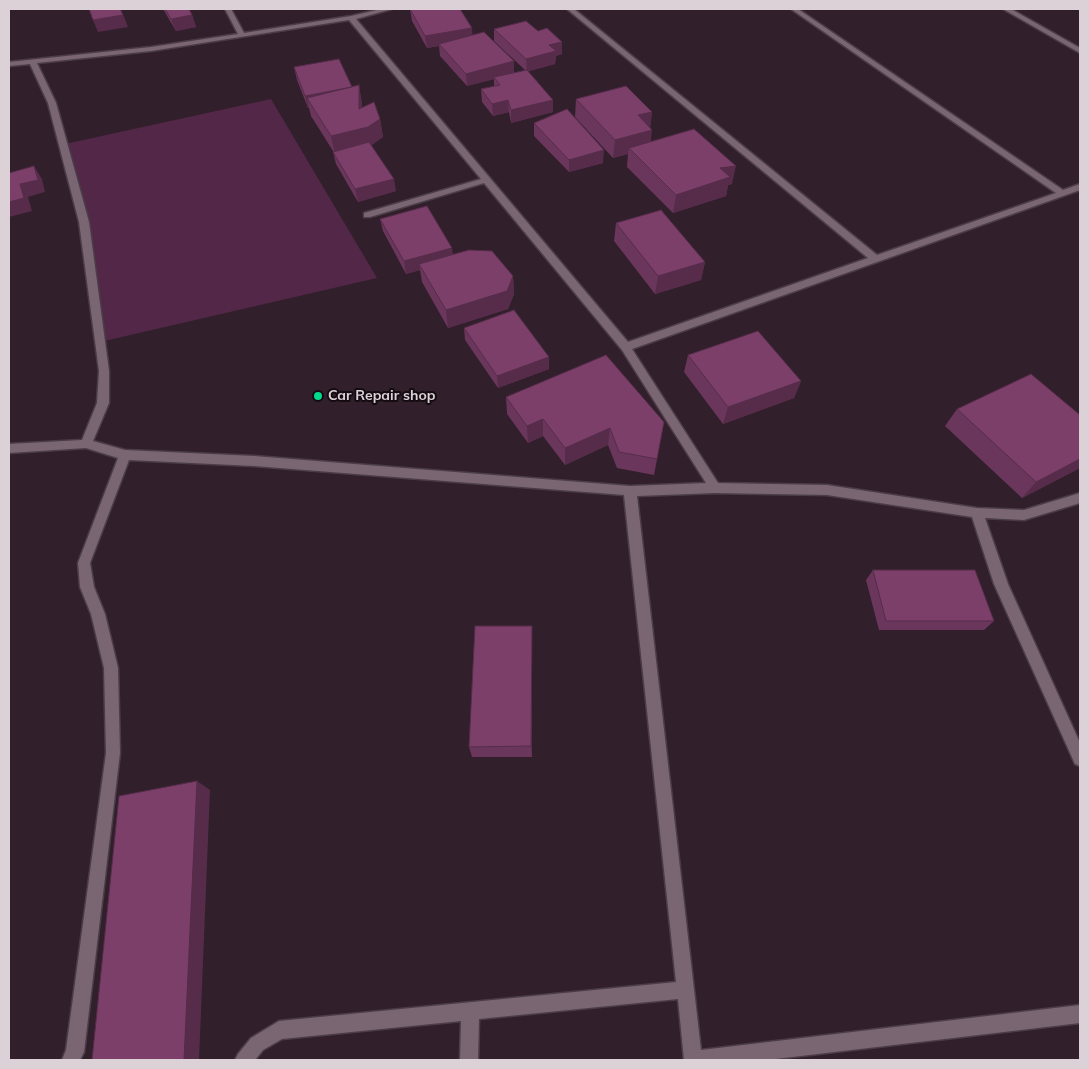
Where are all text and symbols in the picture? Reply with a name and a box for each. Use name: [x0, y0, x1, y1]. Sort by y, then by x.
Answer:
place label: Car Repair shop: [328, 388, 435, 404]
marker: Car Repair shop: [312, 390, 324, 402]

